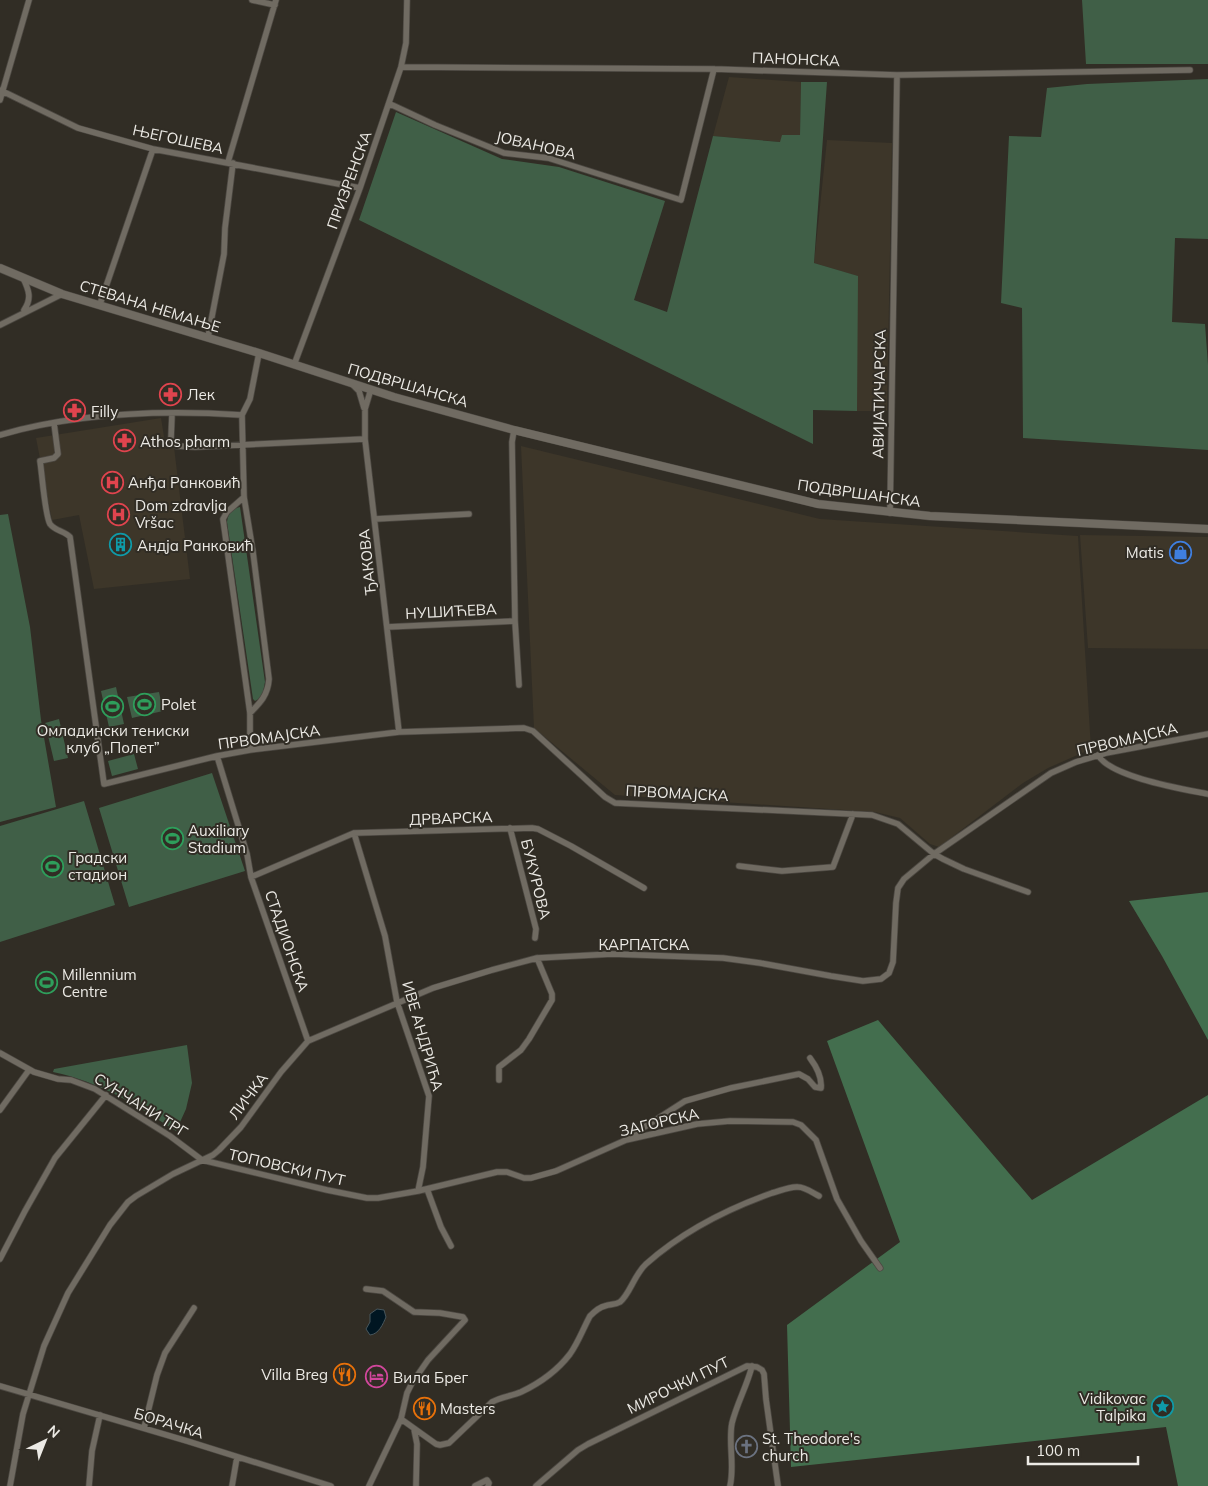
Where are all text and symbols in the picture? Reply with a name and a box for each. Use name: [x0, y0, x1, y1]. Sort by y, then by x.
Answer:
street label: ПАНОНСКА: [752, 48, 840, 70]
street label: ЊЕГОШЕВА: [131, 120, 225, 158]
street label: ЈОВАНОВА: [494, 127, 578, 163]
street label: ПРИЗРЕНСКА: [322, 128, 376, 232]
street label: СТЕВАНА НЕМАЊЕ: [77, 276, 223, 337]
street label: АВИЈАТИЧАРСКА: [868, 329, 890, 459]
street label: ПОДВРШАНСКА: [346, 359, 470, 411]
pharmacy icon: Лек: [159, 382, 183, 406]
place label: Лек: [187, 385, 216, 404]
pharmacy icon: Filly: [63, 399, 87, 423]
place label: Filly: [91, 402, 118, 421]
pharmacy icon: Athos pharm: [112, 429, 136, 453]
place label: Athos pharm: [140, 432, 230, 451]
hospital icon: Анђа Ранковић: [100, 470, 124, 494]
place label: Анђа Ранковић: [128, 473, 241, 492]
street label: ПОДВРШАНСКА: [796, 475, 922, 511]
place label: Dom zdravlja Vršac: [135, 496, 227, 532]
hospital icon: Dom zdravlja Vršac: [107, 502, 131, 526]
street label: ЂАКОВА: [354, 528, 380, 596]
building icon: Андја Ранковић: [109, 533, 133, 557]
place label: Андја Ранковић: [137, 536, 254, 555]
shop icon: Matis: [1168, 540, 1192, 564]
place label: Matis: [1126, 543, 1164, 562]
street label: НУШИЋЕВА: [405, 599, 497, 623]
sports icon: Polet: [133, 692, 157, 716]
sports icon: Омладински тениски клуб „Полет”: [101, 695, 125, 719]
place label: Polet: [161, 695, 196, 714]
street label: ПРВОМАЈСКА: [1075, 718, 1179, 760]
street label: ПРВОМАЈСКА: [217, 720, 321, 754]
place label: Омладински тениски клуб „Полет”: [37, 721, 189, 757]
street label: ПРВОМАЈСКА: [625, 781, 729, 805]
street label: ДРВАРСКА: [409, 807, 493, 829]
place label: Auxiliary Stadium: [188, 821, 249, 857]
sports icon: Auxiliary Stadium: [160, 827, 184, 851]
street label: БУКУРОВА: [517, 837, 555, 921]
place label: Градски стадион: [68, 848, 127, 884]
sports icon: Градски стадион: [40, 854, 64, 878]
street label: СТАДИОНСКА: [261, 888, 313, 994]
street label: КАРПАТСКА: [599, 935, 689, 954]
place label: Millennium Centre: [62, 965, 137, 1001]
sports icon: Millennium Centre: [34, 971, 58, 995]
street label: ИВЕ АНДРИЋА: [398, 979, 448, 1093]
street label: СУНЧАНИ ТРГ: [91, 1069, 192, 1142]
street label: ЛИЧКА: [224, 1069, 272, 1123]
street label: ЗАГОРСКА: [617, 1104, 701, 1140]
street label: ТОПОВСКИ ПУТ: [227, 1144, 347, 1190]
street label: МИРОЧКИ ПУТ: [624, 1352, 732, 1418]
restaurant icon: Villa Breg: [332, 1362, 356, 1386]
place label: Villa Breg: [261, 1365, 328, 1384]
hotel icon: Вила Брег: [365, 1365, 389, 1389]
place label: Вила Брег: [393, 1368, 469, 1387]
place label: Vidikovac Talpika: [1079, 1389, 1146, 1425]
place icon: Vidikovac Talpika: [1150, 1395, 1174, 1419]
restaurant icon: Masters: [412, 1396, 436, 1420]
place label: Masters: [440, 1399, 495, 1418]
street label: БОРАЧКА: [132, 1403, 206, 1443]
north arrow: [20, 1416, 70, 1466]
text: N: [44, 1421, 64, 1442]
place label: St. Theodore's church: [762, 1429, 861, 1465]
scale bar: [1028, 1434, 1138, 1466]
church icon: St. Theodore's church: [734, 1435, 758, 1459]
text: 100 m: [1036, 1441, 1080, 1460]

